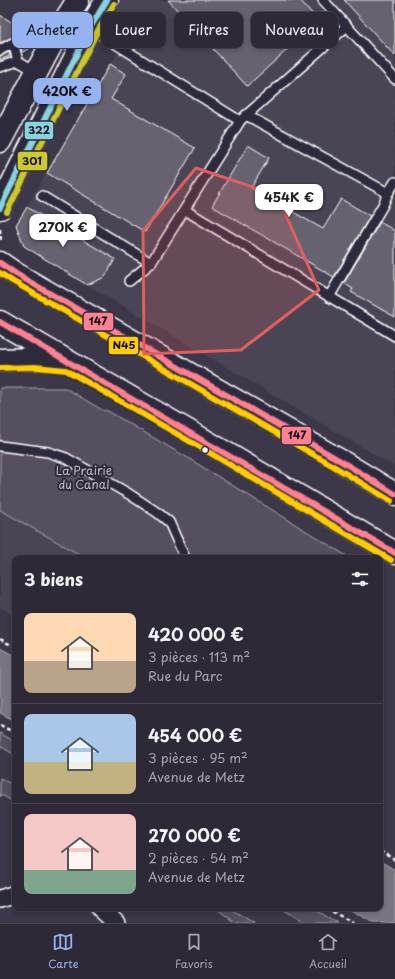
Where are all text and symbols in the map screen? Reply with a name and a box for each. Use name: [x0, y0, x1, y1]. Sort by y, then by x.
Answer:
chip: Acheter: [12, 12, 93, 48]
chip: Louer: [101, 12, 166, 48]
chip: Filtres: [174, 12, 243, 48]
chip: Nouveau: [251, 12, 338, 48]
pin: 420K €: [34, 78, 100, 112]
text: 420K €: [42, 81, 92, 100]
line badge: 322: [24, 121, 54, 140]
text: 322: [28, 121, 50, 138]
line badge: 301: [17, 151, 48, 171]
text: 301: [22, 152, 42, 169]
pin: 454K €: [256, 184, 322, 218]
text: 454K €: [264, 187, 314, 206]
pin: 270K €: [30, 214, 96, 248]
text: 270K €: [38, 217, 88, 236]
line badge: 147: [83, 312, 114, 331]
text: 147: [89, 312, 108, 329]
line badge: N45: [108, 336, 139, 355]
text: N45: [112, 336, 136, 353]
line badge: 147: [281, 426, 312, 445]
text: 147: [288, 426, 307, 443]
unlabelled marker: [200, 445, 210, 455]
park label: La Prairie du Canal: [56, 461, 112, 493]
text: 3 biens: [24, 566, 83, 592]
icon: filters: [349, 568, 371, 590]
text: 420 000 €: [148, 621, 244, 647]
icon: home: [56, 629, 104, 677]
text: 3 pièces · 113 m²: [148, 647, 250, 666]
text: Rue du Parc: [148, 666, 223, 685]
text: 454 000 €: [148, 722, 242, 748]
icon: home: [56, 730, 104, 778]
text: 3 pièces · 95 m²: [148, 748, 248, 767]
text: Avenue de Metz: [148, 767, 245, 786]
text: 270 000 €: [148, 822, 241, 848]
icon: home: [56, 830, 104, 878]
text: 2 pièces · 54 m²: [148, 848, 249, 867]
text: Avenue de Metz: [148, 867, 245, 886]
tab: Carte: [48, 931, 79, 972]
tab: Favoris: [175, 931, 213, 972]
tab: Accueil: [309, 931, 347, 972]

